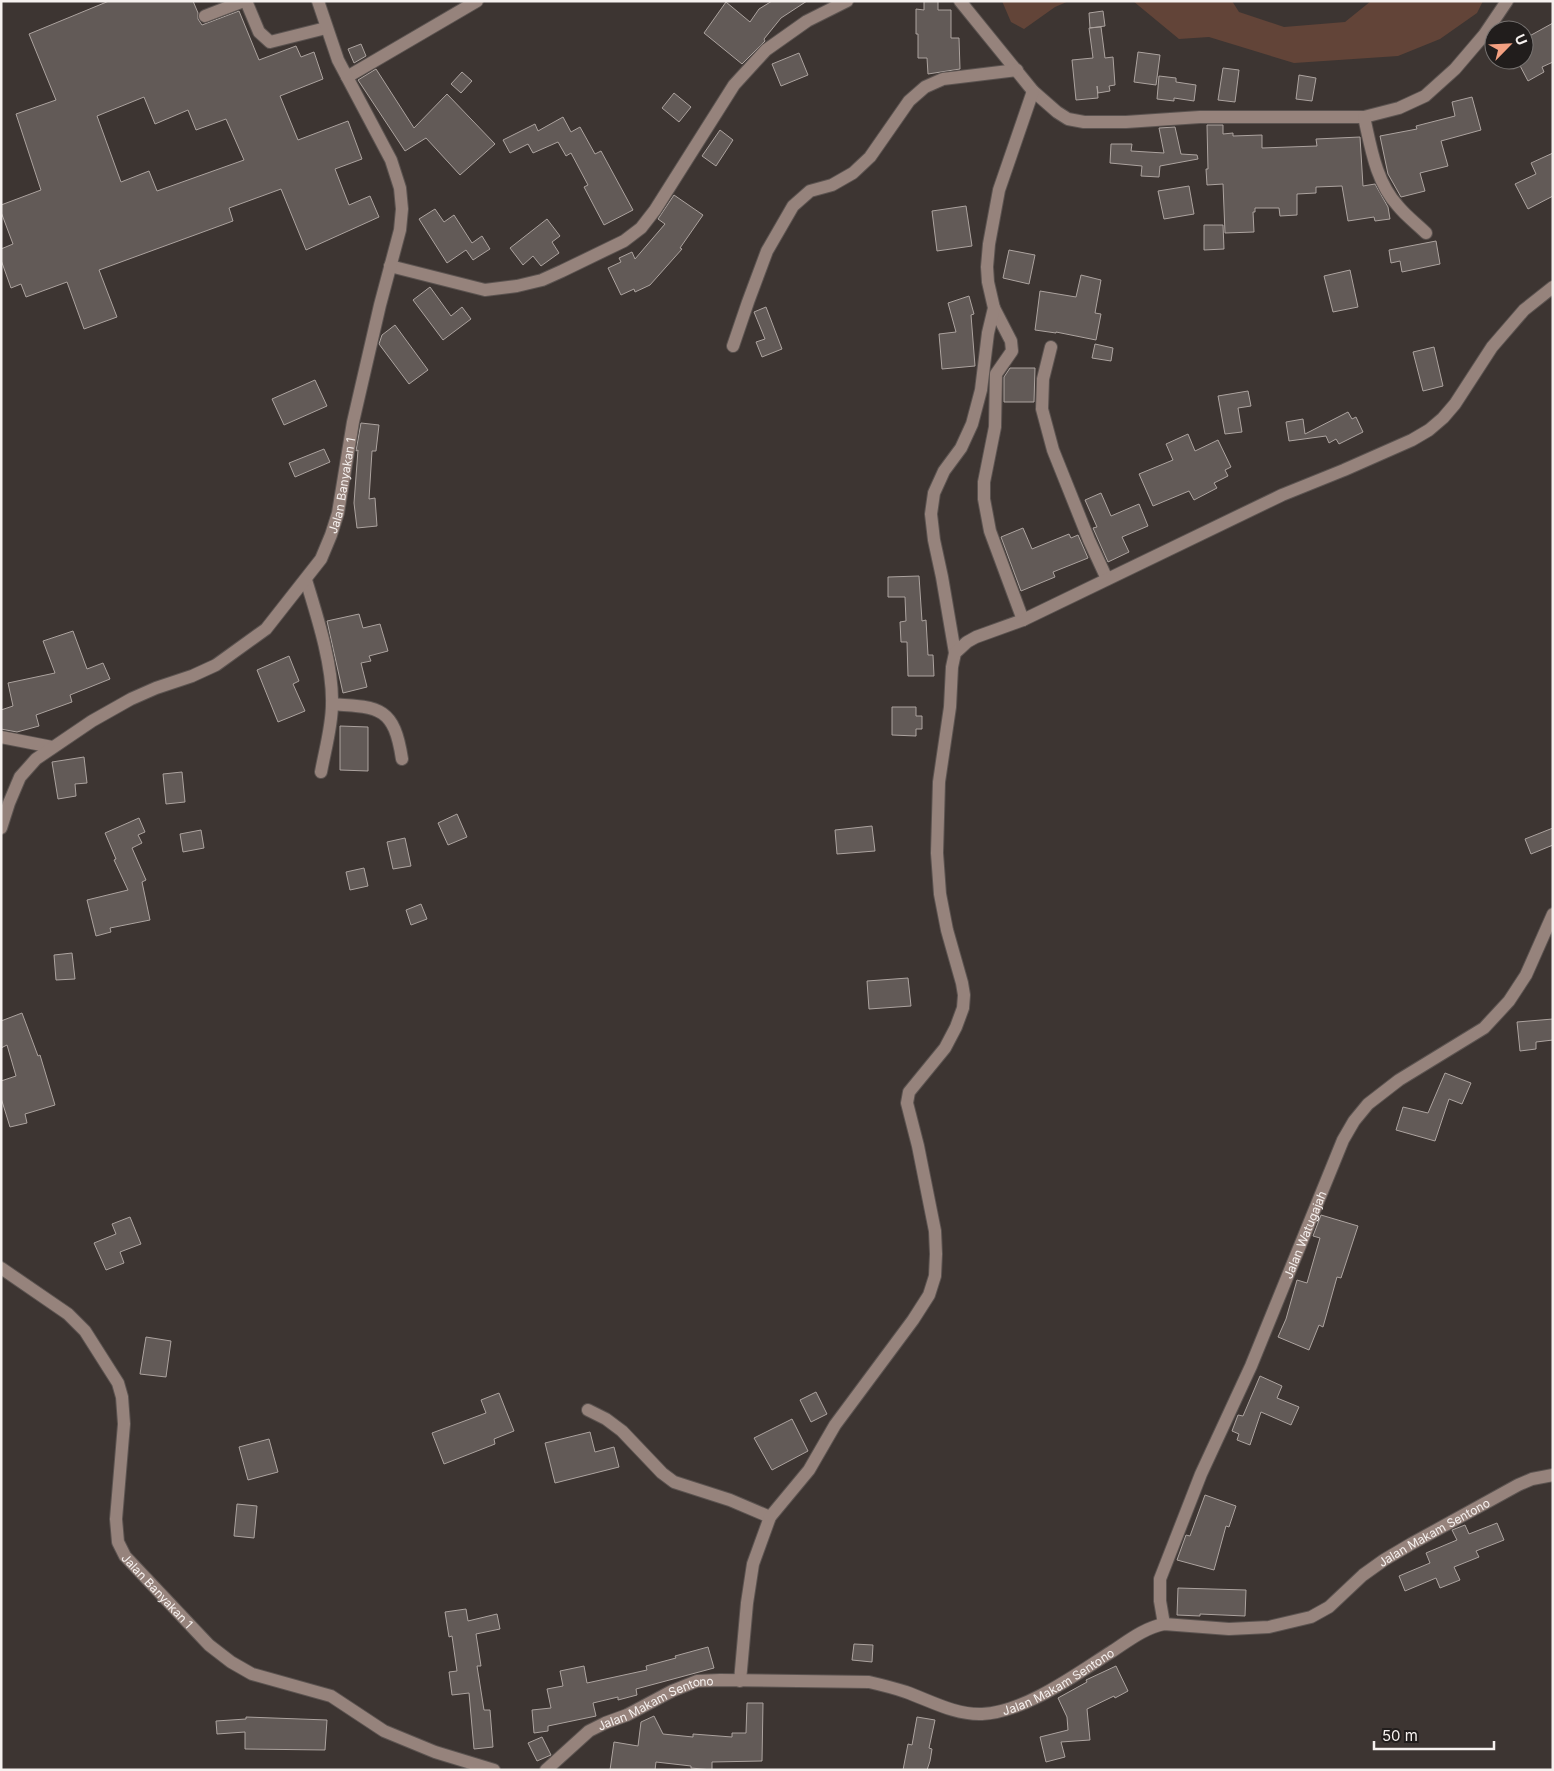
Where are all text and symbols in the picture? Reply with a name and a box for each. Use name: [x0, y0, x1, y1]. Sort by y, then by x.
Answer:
north arrow: [1484, 20, 1534, 70]
text: U: [1511, 31, 1531, 48]
street label: Jalan Banyakan 1: [324, 436, 358, 535]
street label: Jalan Watugajah: [1280, 1188, 1329, 1281]
street label: Jalan Makam Sentono: [1375, 1495, 1492, 1569]
street label: Jalan Banyakan 1: [119, 1550, 196, 1631]
street label: Jalan Makam Sentono: [1000, 1645, 1117, 1718]
street label: Jalan Makam Sentono: [595, 1673, 714, 1733]
scale bar: [1374, 1718, 1494, 1750]
text: 50 m: [1382, 1726, 1418, 1745]

